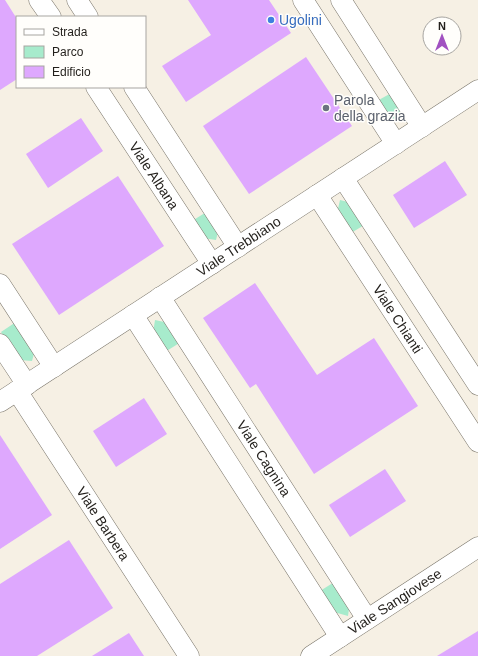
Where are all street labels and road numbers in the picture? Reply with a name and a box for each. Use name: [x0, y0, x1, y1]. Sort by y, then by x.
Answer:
street label: Viale Albana: [126, 139, 182, 213]
street label: Viale Trebbiano: [194, 213, 284, 279]
street label: Viale Chianti: [370, 282, 426, 356]
street label: Viale Cagnina: [234, 418, 294, 500]
street label: Viale Barbera: [73, 484, 133, 564]
street label: Viale Sangiovese: [345, 565, 445, 638]

